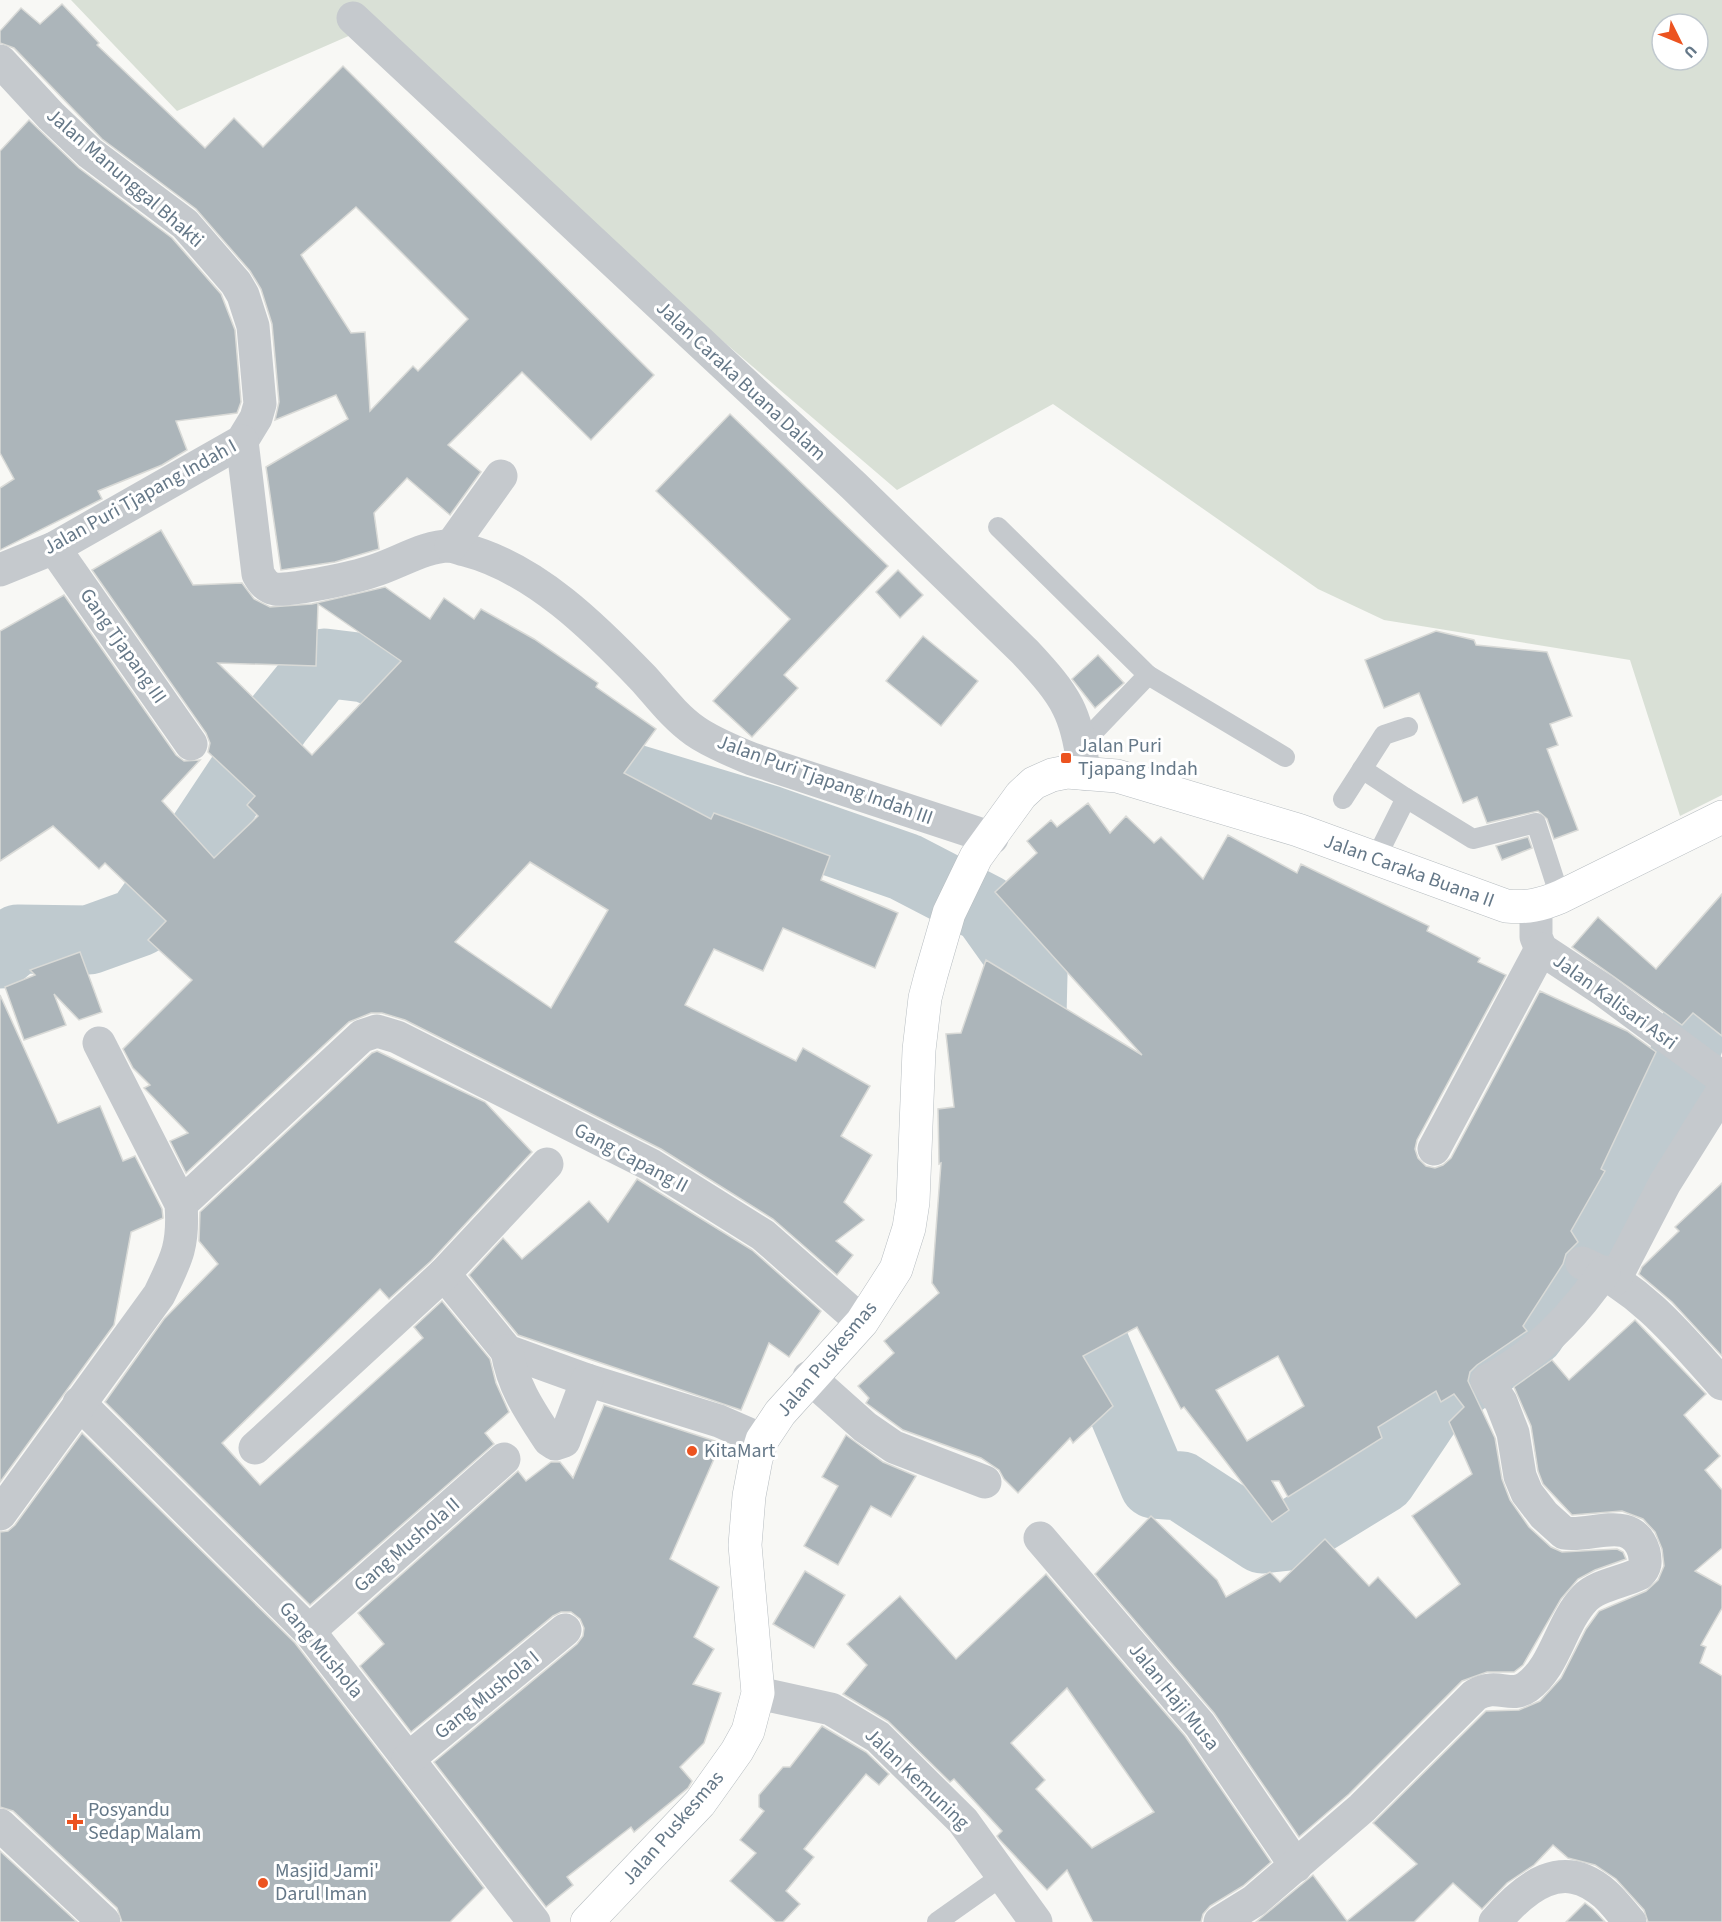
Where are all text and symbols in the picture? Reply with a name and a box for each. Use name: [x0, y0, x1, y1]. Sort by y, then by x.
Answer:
north arrow: [1650, 12, 1710, 72]
text: U: [1679, 40, 1702, 63]
street label: Jalan Manunggal Bhakti: [40, 102, 210, 254]
street label: Jalan Caraka Buana Dalam: [650, 295, 832, 467]
street label: Jalan Puri Tjapang Indah I: [38, 432, 242, 562]
street label: Gang Tjapang III: [73, 583, 173, 709]
street label: Jalan Puri Tjapang Indah III: [713, 728, 937, 832]
place label: Jalan Puri Tjapang Indah: [1078, 732, 1198, 783]
marker: Jalan Puri Tjapang Indah: [1059, 751, 1073, 765]
street label: Jalan Caraka Buana II: [1320, 827, 1498, 915]
street label: Jalan Kalisari Asri: [1547, 947, 1683, 1057]
street label: Gang Capang II: [569, 1116, 693, 1200]
street label: Jalan Puskesmas: [770, 1295, 884, 1423]
place label: KitaMart: [704, 1437, 775, 1465]
marker: KitaMart: [685, 1444, 699, 1458]
street label: Gang Mushola II: [348, 1491, 466, 1599]
street label: Gang Mushola: [272, 1596, 370, 1704]
street label: Jalan Haji Musa: [1122, 1637, 1226, 1757]
street label: Gang Mushola I: [429, 1644, 545, 1746]
street label: Jalan Kemuning: [859, 1722, 975, 1836]
street label: Jalan Puskesmas: [615, 1765, 731, 1891]
place label: Posyandu Sedap Malam: [88, 1796, 201, 1847]
marker: Posyandu Sedap Malam: [66, 1813, 84, 1831]
place label: Masjid Jami' Darul Iman: [275, 1857, 379, 1908]
marker: Masjid Jami' Darul Iman: [256, 1876, 270, 1890]

